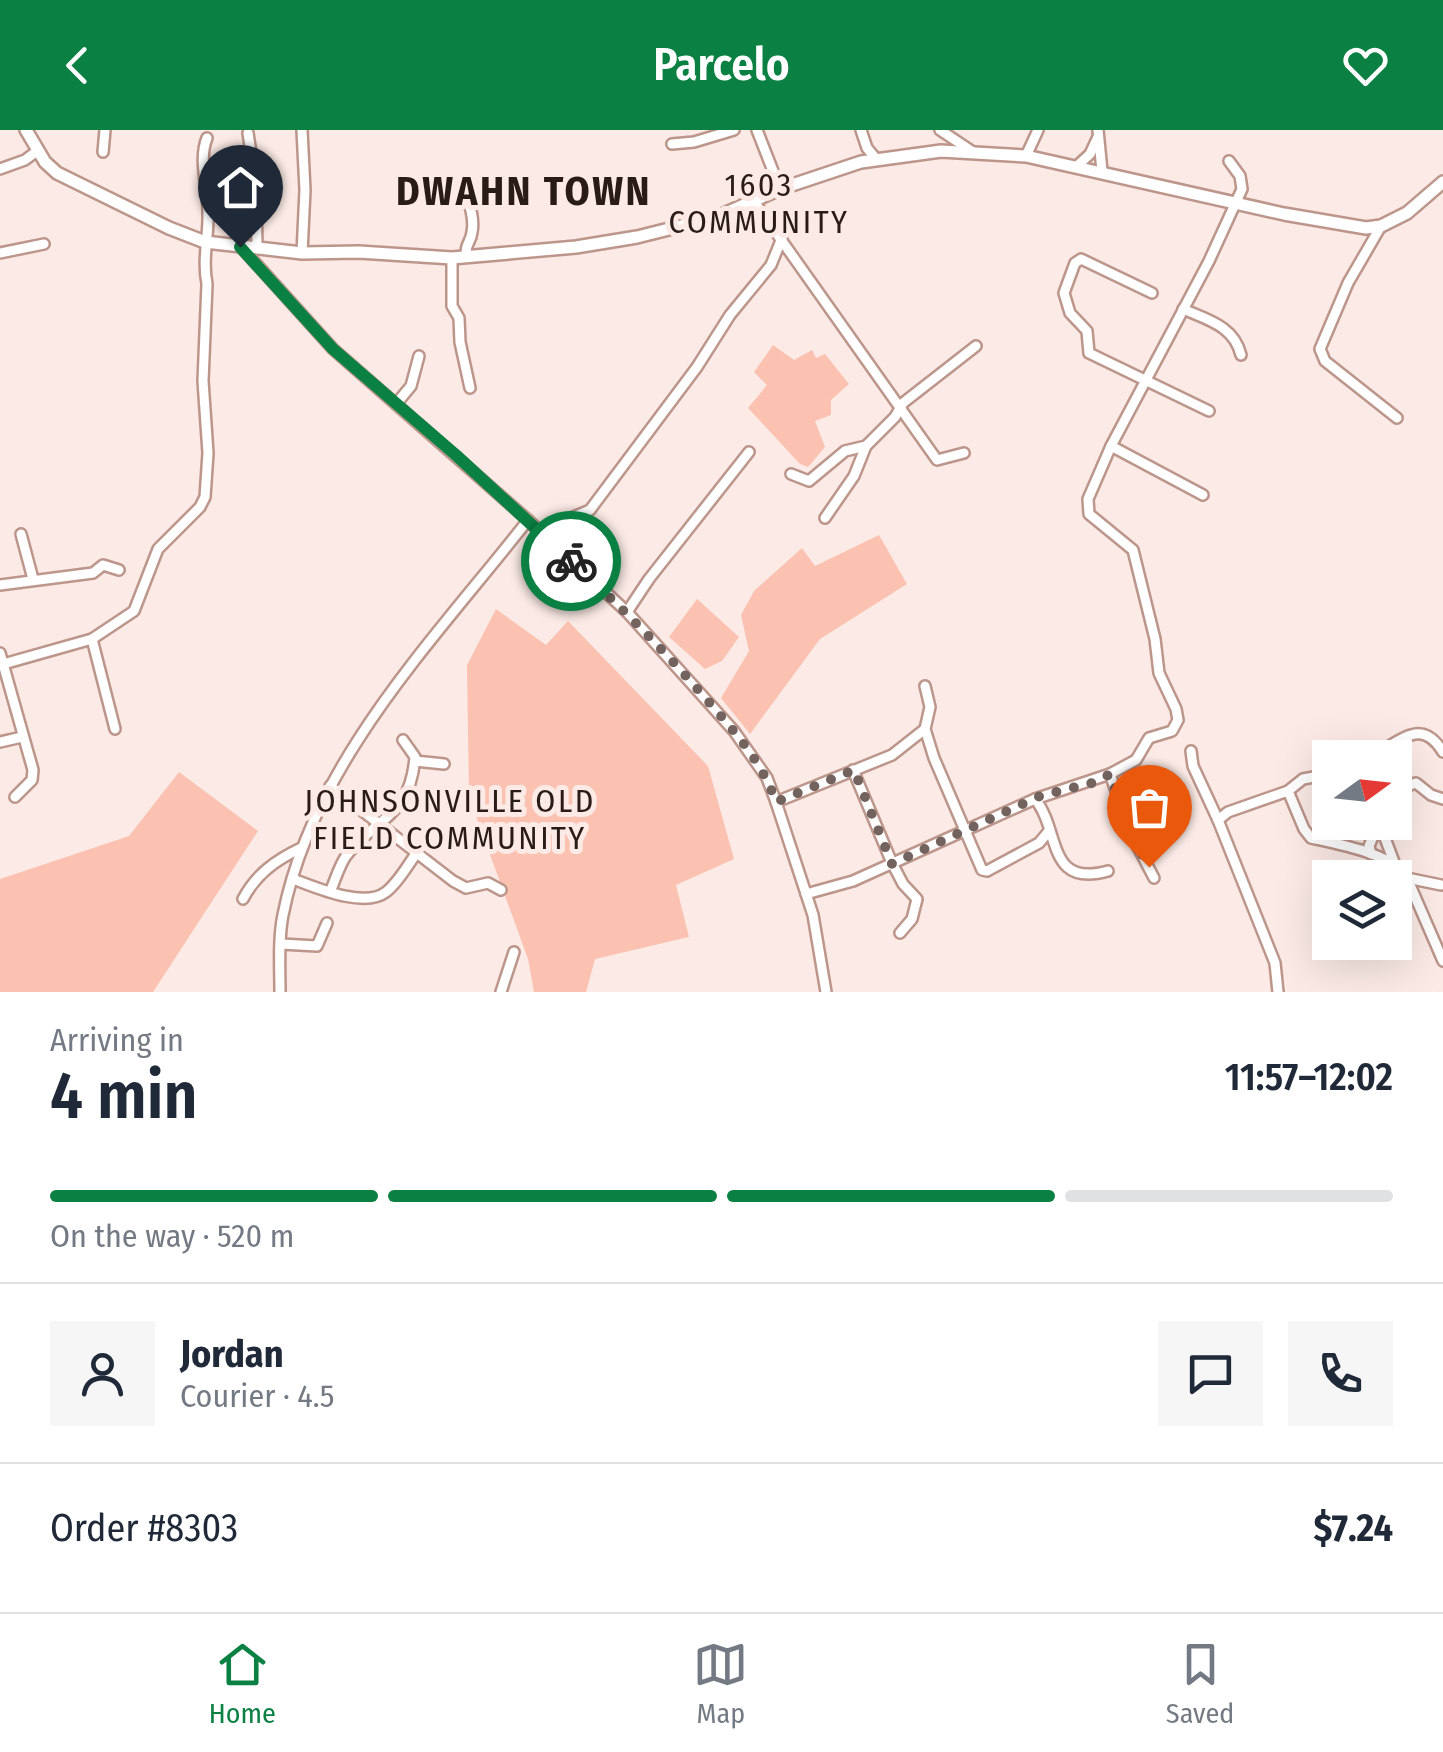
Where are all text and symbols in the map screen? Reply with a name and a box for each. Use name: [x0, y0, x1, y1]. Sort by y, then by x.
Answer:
icon: back: [50, 38, 105, 93]
text: Parcelo: [653, 38, 790, 92]
icon: heart: [1338, 38, 1393, 93]
pin: [198, 145, 283, 248]
icon: home: [213, 160, 268, 215]
district label: 1603 COMMUNITY: [669, 166, 849, 241]
district label: DWAHN TOWN: [396, 168, 652, 216]
courier: [521, 511, 621, 611]
icon: bike: [544, 534, 599, 589]
north arrow: [1312, 740, 1412, 840]
map controls: [1312, 740, 1412, 960]
pin: [1107, 765, 1192, 868]
icon: bag: [1122, 780, 1177, 835]
district label: JOHNSONVILLE OLD FIELD COMMUNITY: [304, 782, 596, 857]
button: layers: [1312, 860, 1412, 960]
text: Arriving in: [50, 1021, 184, 1059]
text: 11:57–12:02: [1225, 1054, 1393, 1100]
text: 4 min: [50, 1057, 198, 1135]
text: On the way · 520 m: [50, 1217, 294, 1255]
button: person: [50, 1321, 155, 1426]
button: chat: [1158, 1321, 1263, 1426]
button: phone: [1288, 1321, 1393, 1426]
text: Jordan: [180, 1331, 284, 1377]
text: Courier · 4.5: [180, 1377, 335, 1415]
text: Order #8303: [50, 1505, 238, 1551]
text: $7.24: [1313, 1505, 1393, 1551]
tab: Home: [209, 1637, 276, 1730]
tab: Map: [693, 1637, 748, 1730]
tab: Saved: [1166, 1637, 1234, 1730]

